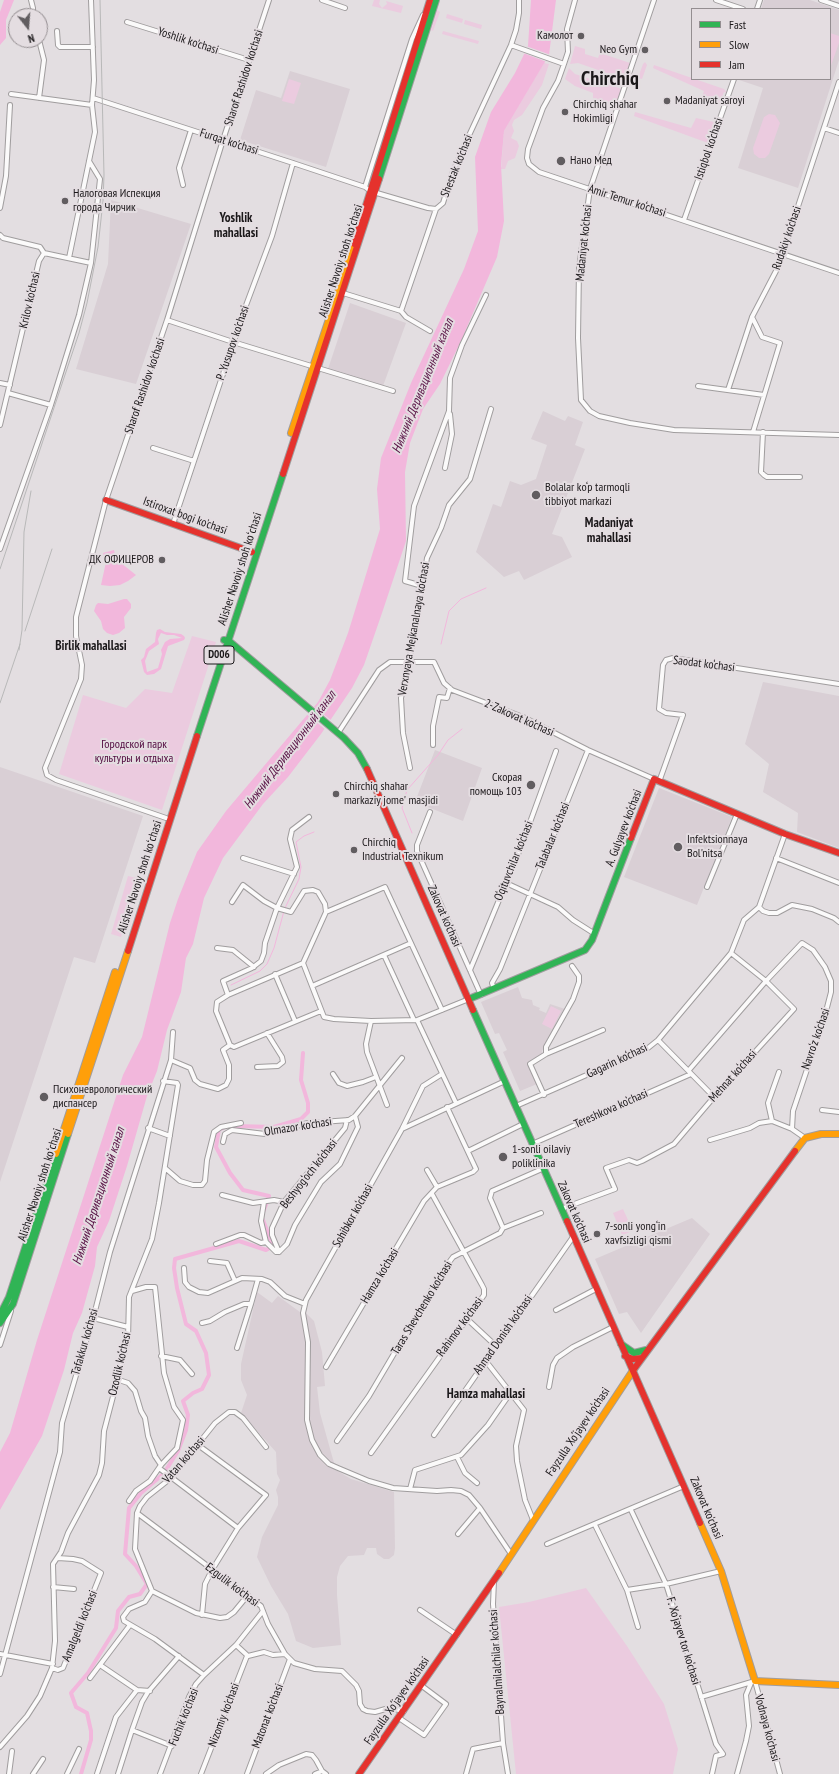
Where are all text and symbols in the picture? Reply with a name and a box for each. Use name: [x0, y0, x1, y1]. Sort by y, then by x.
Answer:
north arrow: [8, 8, 48, 48]
legend: [691, 8, 831, 80]
text: Fast: [729, 17, 746, 32]
street label: Yoshlik ko'chasi: [156, 24, 220, 58]
street label: Sharof Rashidov ko'chasi: [222, 28, 266, 128]
place label: Камолот: [537, 29, 573, 43]
text: N: [26, 31, 36, 46]
marker: Камолот: [576, 31, 586, 41]
text: Slow: [729, 37, 749, 52]
place label: Neo Gym: [600, 43, 637, 57]
marker: Neo Gym: [640, 45, 650, 55]
text: Jam: [729, 57, 745, 72]
district label: Chirchiq: [581, 67, 639, 91]
place label: Madaniyat saroyi: [675, 94, 745, 108]
marker: Madaniyat saroyi: [662, 96, 672, 106]
place label: Chirchiq shahar Hokimligi: [573, 98, 637, 126]
marker: Chirchiq shahar Hokimligi: [560, 107, 570, 117]
street label: Istiqbol ko‘chasi: [692, 116, 726, 182]
street label: Furqat ko'chasi: [198, 126, 260, 158]
street label: Shestak ko'chasi: [438, 133, 476, 199]
place label: Нано Мед: [570, 154, 612, 168]
marker: Нано Мед: [555, 155, 567, 167]
street label: Amir Temur ko‘chasi: [586, 182, 668, 220]
place label: Налоговая Испекция города Чирчик: [73, 187, 160, 215]
marker: Налоговая Испекция города Чирчик: [60, 196, 70, 206]
street label: Alisher Navoiy shoh koʻchasi: [316, 203, 366, 319]
street label: Madaniyat ko‘chasi: [573, 204, 595, 282]
street label: Rudakiy ko‘chasi: [769, 204, 805, 272]
district label: Yoshlik mahallasi: [214, 210, 258, 241]
street label: Krilov ko‘chasi: [16, 270, 44, 330]
street label: P .Yusupov ko'chasi: [214, 304, 252, 382]
water label: Нижний Деривационный канал: [389, 316, 457, 456]
street label: Sharof Rashidov ko'chasi: [122, 336, 168, 436]
place label: Bolalar ko‘p tarmoqli tibbiyot markazi: [545, 481, 630, 509]
marker: Bolalar ko‘p tarmoqli tibbiyot markazi: [530, 489, 542, 501]
street label: Istiroxat bogi ko'chasi: [141, 494, 229, 538]
street label: Alisher Navoiy shoh koʻchasi: [215, 511, 265, 627]
district label: Madaniyat mahallasi: [585, 515, 633, 546]
place label: ДК ОФИЦЕРОВ: [89, 553, 154, 567]
marker: ДК ОФИЦЕРОВ: [157, 555, 167, 565]
street label: Verxnyaya Mejkanalnaya ko‘chasi: [395, 561, 433, 697]
district label: Birlik mahallasi: [55, 638, 127, 654]
road number: D006: [204, 646, 234, 664]
street label: Saodat ko‘chasi: [672, 653, 736, 675]
water label: Нижний Деривационный канал: [241, 688, 339, 812]
street label: 2-Zakovat ko‘chasi: [482, 696, 556, 740]
park label: Городской парк культуры и отдыха: [95, 738, 173, 766]
place label: Скорая помощь 103: [470, 771, 522, 799]
marker: Скорая помощь 103: [525, 779, 537, 791]
place label: Chirchiq shahar markaziy jome' masjidi: [344, 780, 438, 808]
street label: A. Gulyayev ko‘chasi: [603, 787, 645, 869]
marker: Chirchiq shahar markaziy jome' masjidi: [331, 789, 341, 799]
street label: Talabalar ko‘chasi: [533, 800, 573, 872]
street label: Alisher Navoiy shoh koʻchasi: [115, 819, 165, 935]
street label: O‘qituvchilar ko‘chasi: [491, 819, 537, 903]
place label: Infektsionnaya Bol'nitsa: [687, 833, 747, 861]
place label: Chirchiq Industrial Texnikum: [362, 836, 443, 864]
marker: Infektsionnaya Bol'nitsa: [672, 841, 684, 853]
marker: Chirchiq Industrial Texnikum: [349, 845, 359, 855]
street label: Zakovat ko'chasi: [424, 883, 464, 949]
street label: Navro‘z ko‘chasi: [799, 1007, 833, 1071]
street label: Gagarin ko‘chasi: [584, 1041, 650, 1081]
street label: Mehnat ko‘chasi: [706, 1047, 760, 1105]
place label: Психоневрологический диспансер: [53, 1083, 152, 1111]
street label: Tereshkova ko‘chasi: [572, 1086, 650, 1132]
marker: Психоневрологический диспансер: [38, 1091, 50, 1103]
street label: Olmazor ko'chasi: [263, 1115, 333, 1139]
water label: Нижний Деривационный канал: [69, 1125, 129, 1267]
street label: Alisher Navoiy shoh koʻchasi: [15, 1127, 65, 1243]
street label: Beshyog‘och ko‘chasi: [277, 1136, 341, 1212]
place label: 1-sonli oilaviy poliklinika: [512, 1143, 570, 1171]
marker: 1-sonli oilaviy poliklinika: [497, 1151, 509, 1163]
street label: Zakovat ko'chasi: [554, 1179, 594, 1245]
street label: Sohibkor ko‘chasi: [330, 1182, 376, 1250]
place label: 7-sonli yong‘in xavfsizligi qismi: [605, 1220, 671, 1248]
marker: 7-sonli yong‘in xavfsizligi qismi: [592, 1229, 602, 1239]
street label: Hamza ko‘chasi: [358, 1246, 402, 1306]
street label: Taras Shevchenko ko‘chasi: [388, 1259, 456, 1357]
street label: Ahmad Donish ko‘chasi: [470, 1292, 536, 1378]
street label: Rahimov ko‘chasi: [434, 1295, 486, 1359]
street label: Tafakkur ko‘chasi: [69, 1307, 101, 1377]
street label: Ozodlik ko‘chasi: [106, 1331, 134, 1397]
street label: Fayzulla Xo‘jayev ko‘chasi: [543, 1385, 613, 1479]
district label: Hamza mahallasi: [447, 1386, 525, 1402]
street label: Vatan ko'chasi: [160, 1434, 208, 1486]
street label: Zakovat ko'chasi: [686, 1475, 726, 1541]
street label: Ezgulik ko'chasi: [202, 1560, 262, 1610]
street label: Amalgeldi ko‘chasi: [59, 1588, 101, 1664]
street label: F. Xo‘jayev tor ko‘chasi: [663, 1595, 703, 1687]
street label: Baynalmilalchilar ko‘chasi: [486, 1609, 508, 1715]
street label: Fayzulla Xo‘jayev ko‘chasi: [361, 1654, 433, 1748]
street label: Nizomiy ko'chasi: [205, 1681, 243, 1749]
street label: Matonat ko‘chasi: [249, 1682, 287, 1750]
street label: Fuchik ko'chasi: [166, 1686, 202, 1748]
street label: Vodnaya ko‘chasi: [751, 1693, 783, 1763]

